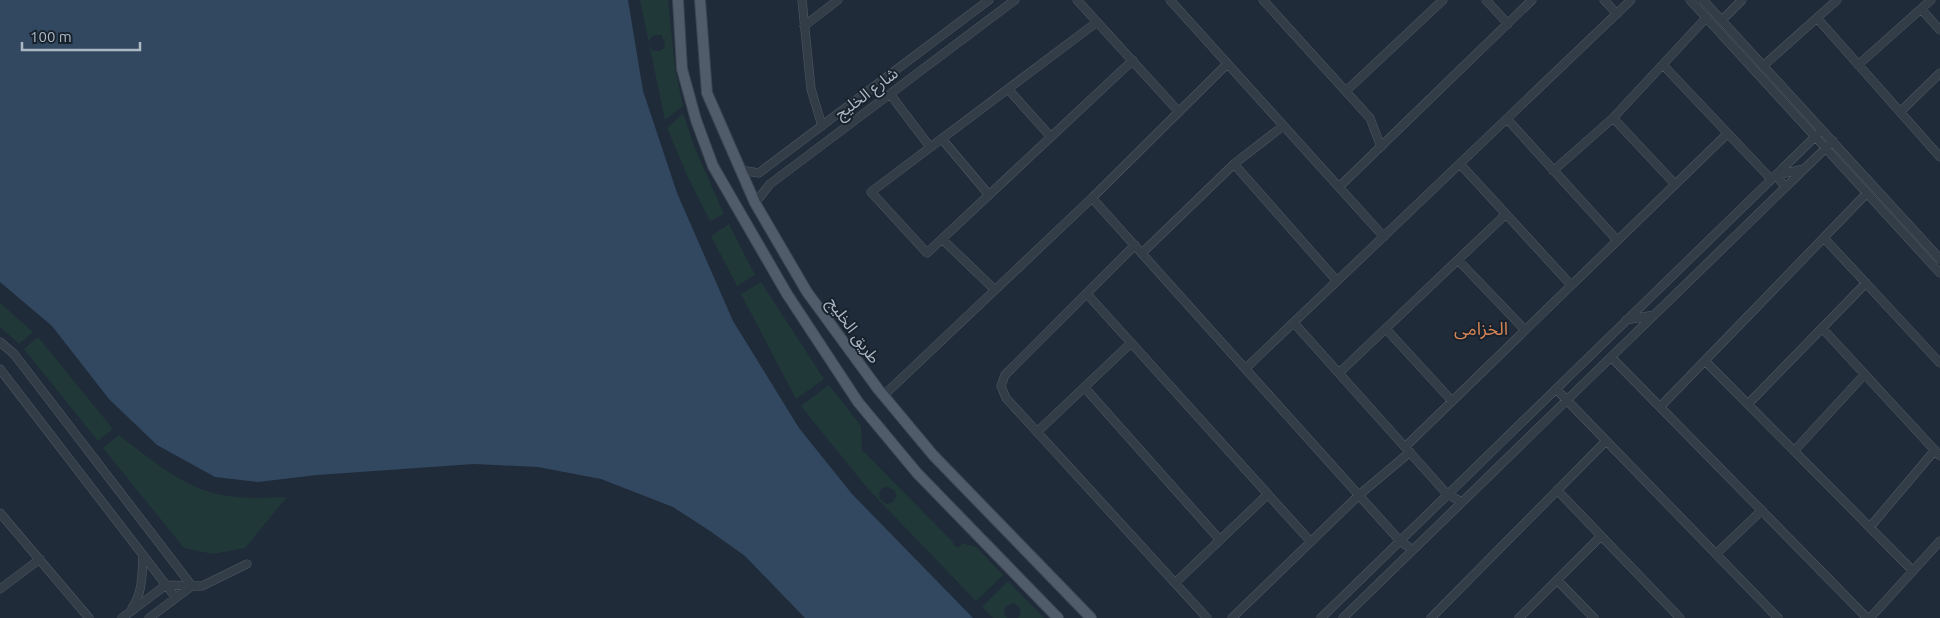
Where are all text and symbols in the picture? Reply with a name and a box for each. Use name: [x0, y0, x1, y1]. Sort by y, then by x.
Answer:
scale bar: [22, 20, 140, 52]
text: 100 m: [30, 28, 72, 45]
street label: شارع الخليج: [831, 63, 903, 126]
street label: طريق الخليج: [821, 293, 884, 369]
district label: الخزامى: [1454, 318, 1508, 340]

